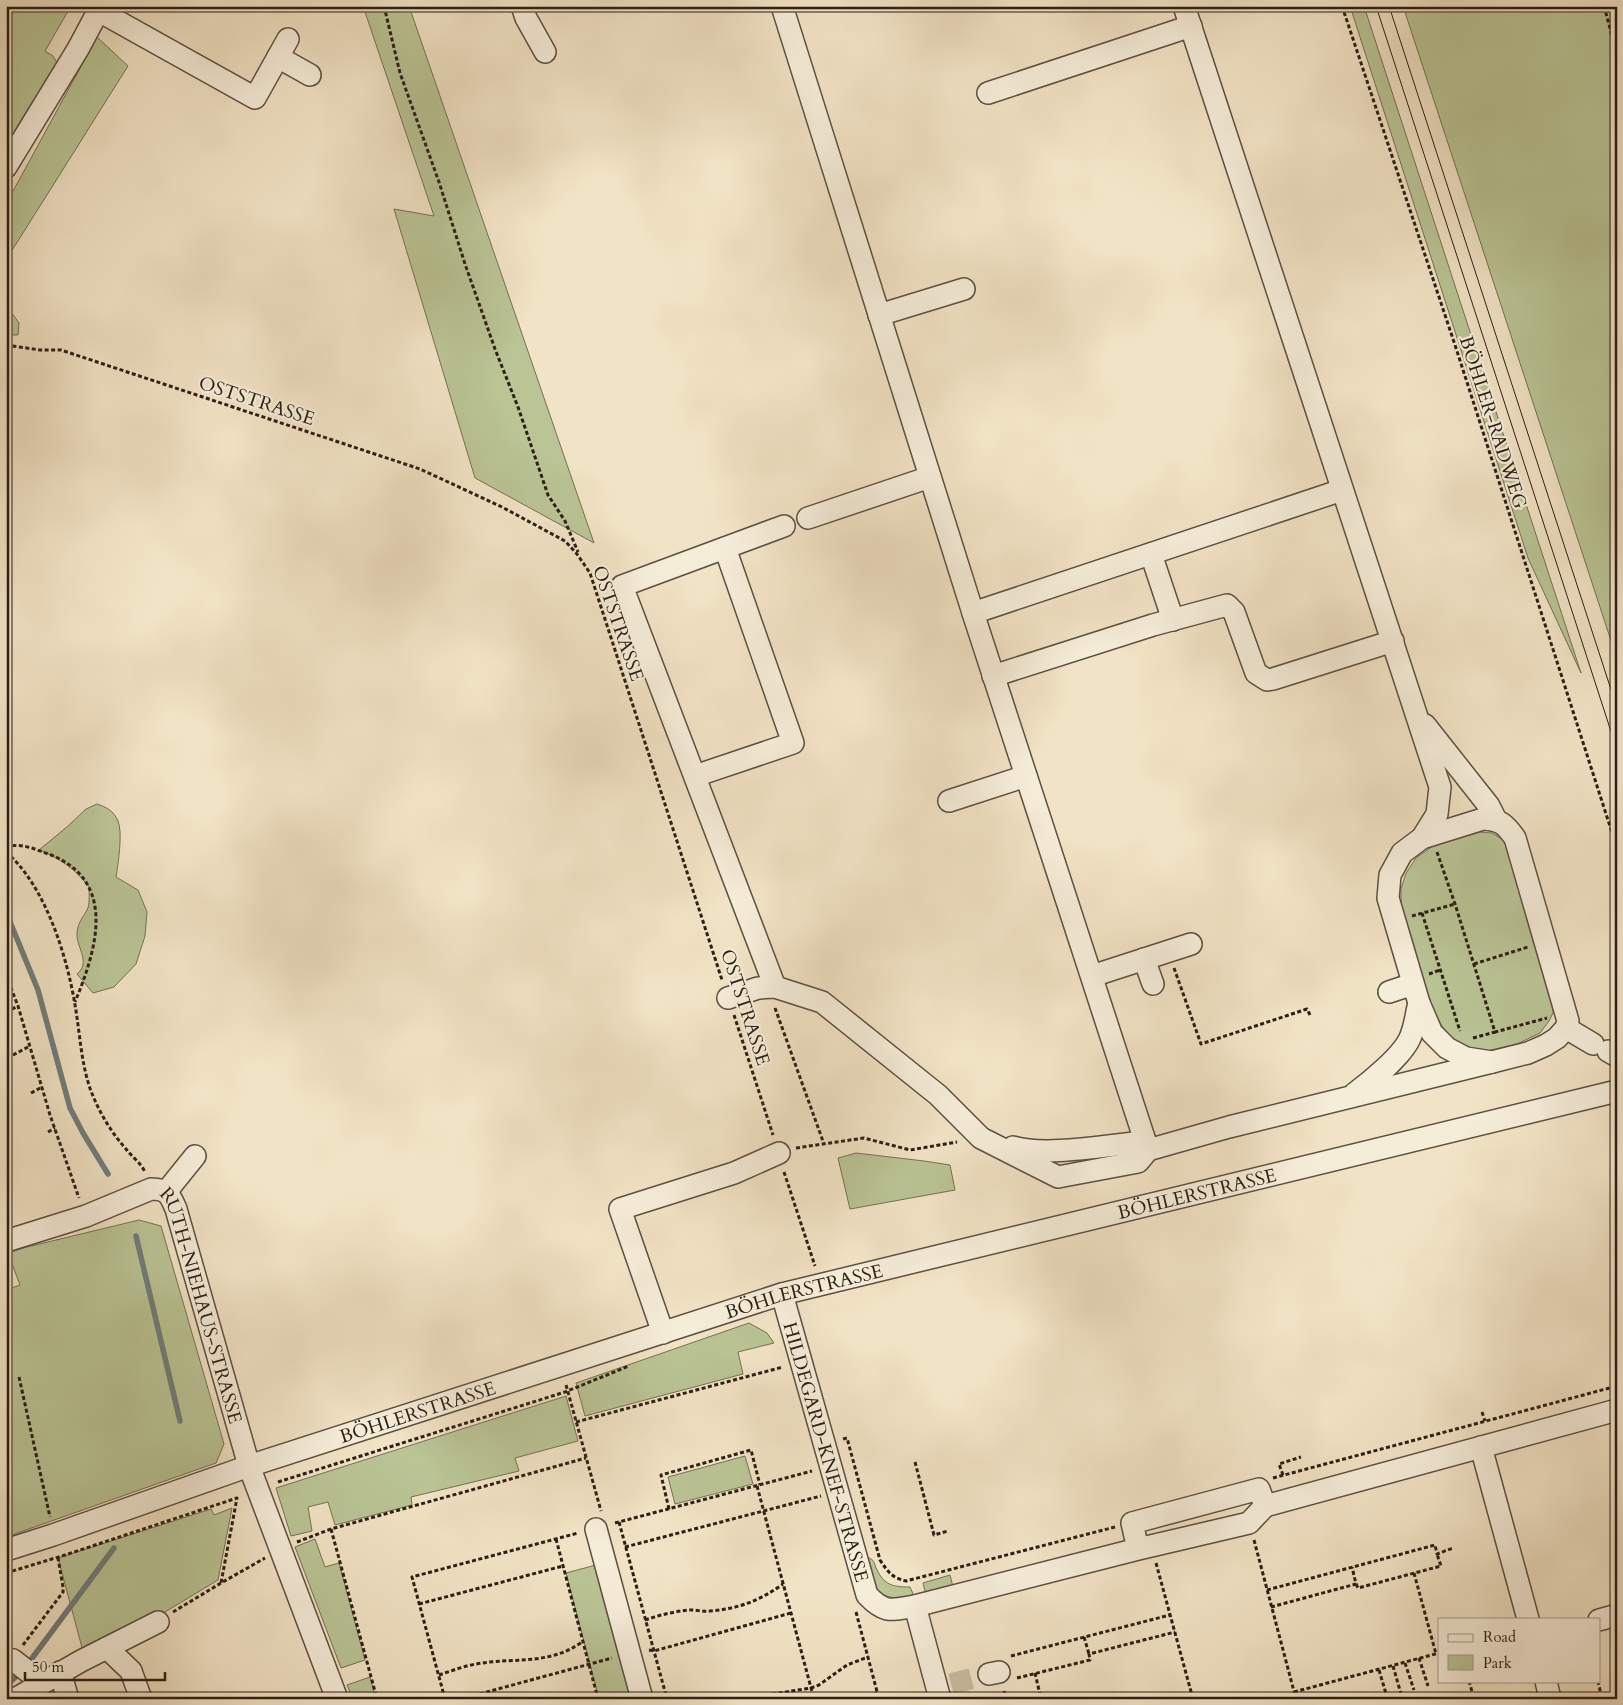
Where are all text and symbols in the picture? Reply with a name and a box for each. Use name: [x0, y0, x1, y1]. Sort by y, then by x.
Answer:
street label: BÖHLER-RADWEG: [1453, 333, 1533, 512]
street label: OSTSTRASSE: [195, 370, 318, 432]
street label: OSTSTRASSE: [586, 562, 650, 685]
street label: OSTSTRASSE: [714, 946, 776, 1069]
street label: BÖHLERSTRASSE: [1115, 1162, 1279, 1226]
street label: RUTH-NIEHAUS-STRASSE: [154, 1181, 248, 1427]
street label: BÖHLERSTRASSE: [722, 1258, 886, 1326]
street label: HILDEGARD-KNEF-STRASSE: [777, 1319, 875, 1585]
street label: BÖHLERSTRASSE: [336, 1375, 499, 1450]
legend: [1438, 1618, 1600, 1682]
text: Road: [1483, 1627, 1516, 1647]
scale bar: [25, 1650, 165, 1682]
text: Park: [1483, 1653, 1512, 1673]
text: 50 m: [32, 1657, 64, 1677]

